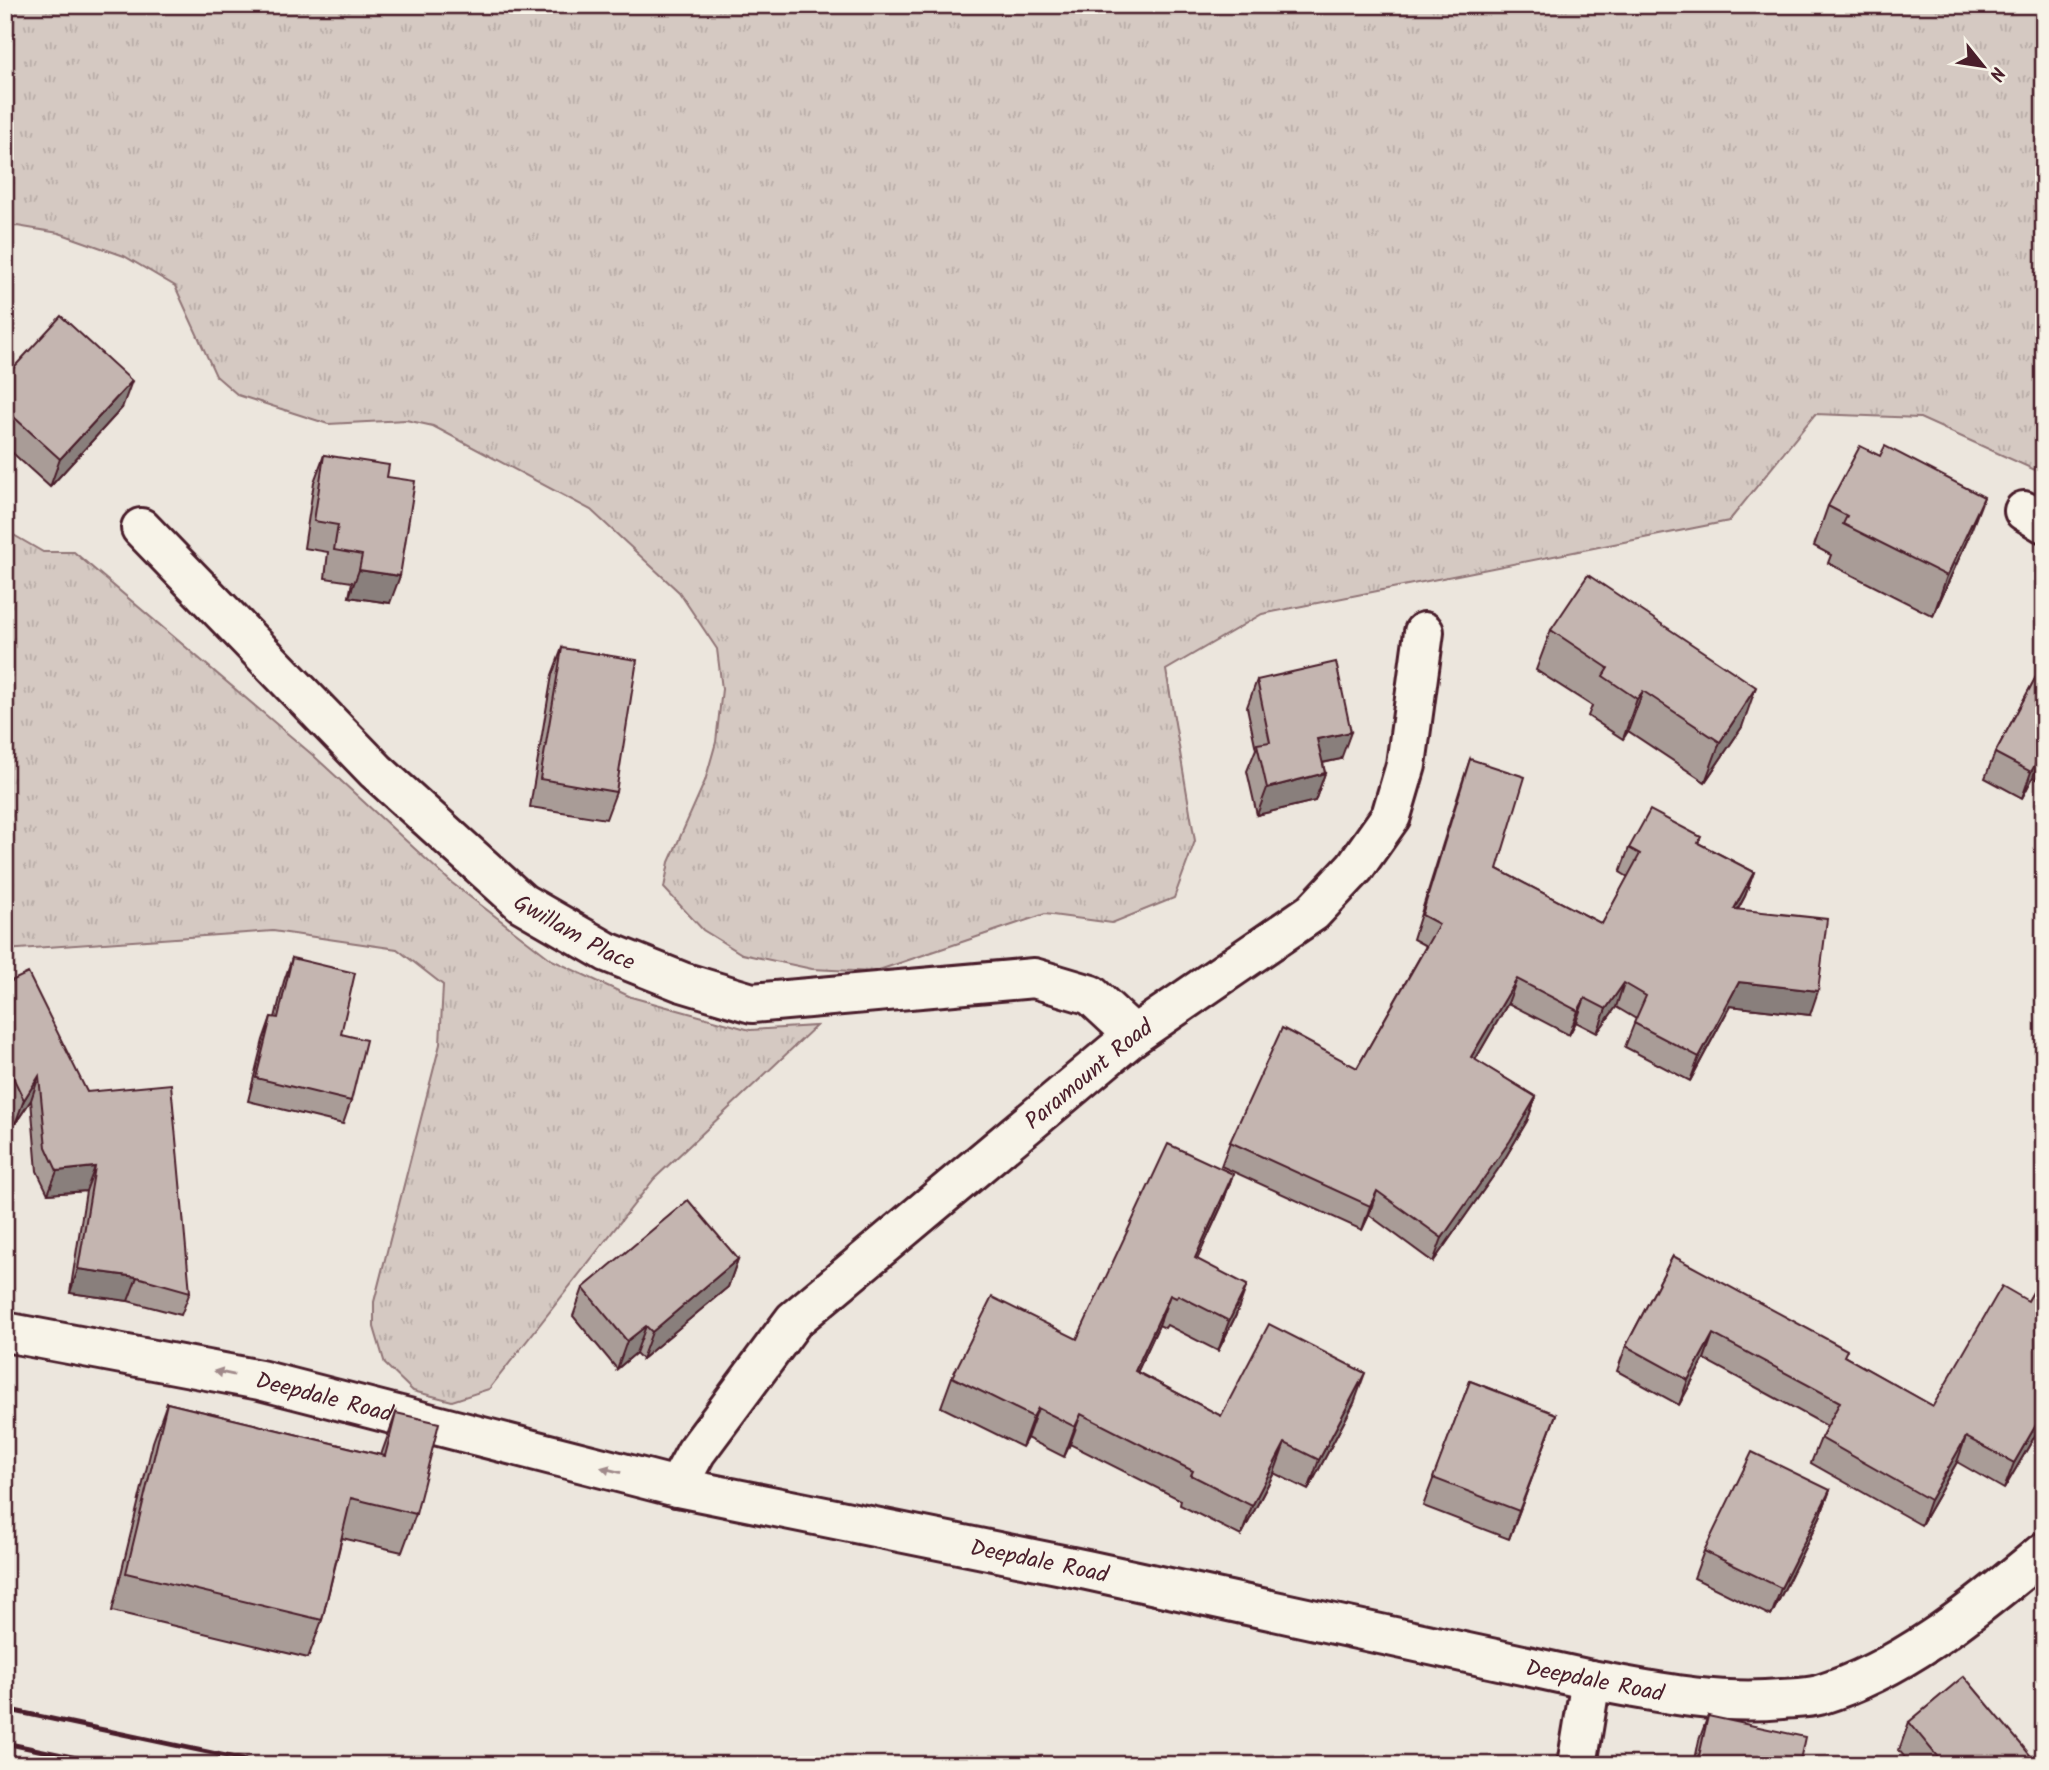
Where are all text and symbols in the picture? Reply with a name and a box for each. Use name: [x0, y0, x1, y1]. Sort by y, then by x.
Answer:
north arrow: [1948, 32, 2018, 102]
text: N: [1980, 61, 2012, 86]
street label: Gwillam Place: [506, 886, 640, 981]
street label: Paramount Road: [1017, 1011, 1162, 1140]
street label: Deepdale Road: [252, 1364, 397, 1433]
one-way arrow: [213, 1367, 235, 1378]
one-way arrow: [600, 1464, 622, 1475]
street label: Deepdale Road: [967, 1531, 1112, 1594]
street label: Deepdale Road: [1522, 1651, 1667, 1713]

